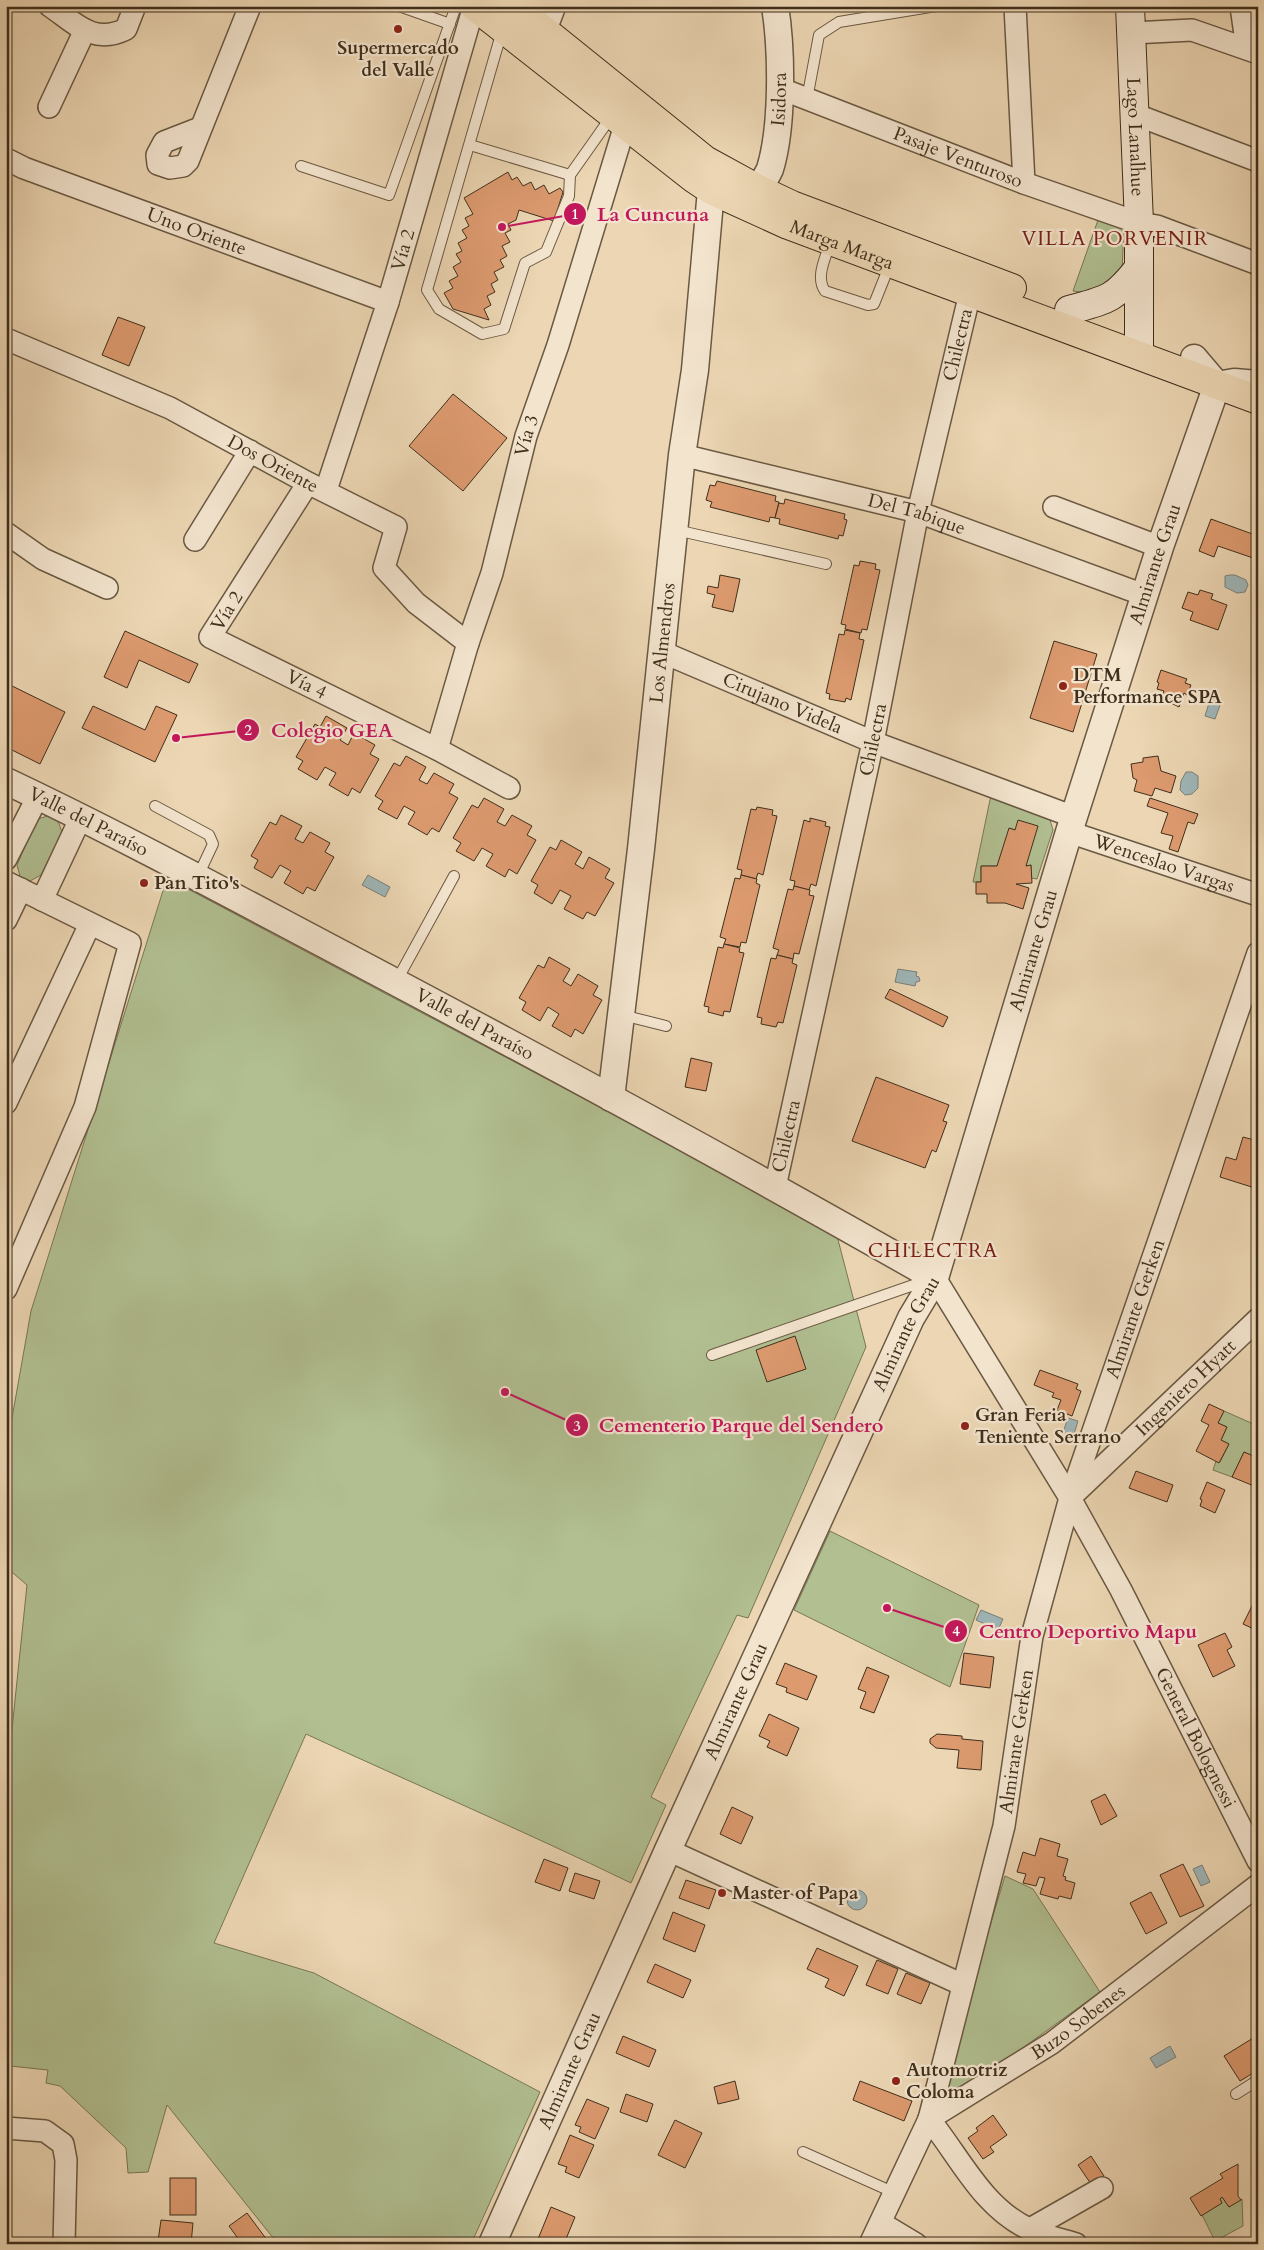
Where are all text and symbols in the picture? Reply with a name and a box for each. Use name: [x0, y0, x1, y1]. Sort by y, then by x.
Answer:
marker: Supermercado del Valle: [392, 23, 404, 35]
place label: Supermercado del Valle: [337, 35, 459, 83]
street label: Isidora: [765, 72, 793, 127]
street label: Lago Lanalhue: [1120, 77, 1151, 197]
street label: Pasaje Venturoso: [889, 121, 1027, 194]
callout: La Cuncuna: [562, 196, 720, 231]
street label: Uno Oriente: [143, 201, 250, 262]
text: La Cuncuna: [597, 201, 709, 228]
text: 1: [571, 204, 579, 224]
street label: Marga Marga: [786, 214, 897, 276]
district label: VILLA PORVENIR: [1021, 225, 1209, 252]
street label: Vía 2: [385, 226, 422, 274]
street label: Chilectra: [937, 306, 979, 384]
street label: Vía 3: [508, 411, 545, 459]
street label: Dos Oriente: [223, 429, 323, 499]
street label: Del Tabique: [865, 487, 969, 541]
street label: Almirante Grau: [1123, 500, 1187, 628]
street label: Los Almendros: [643, 581, 682, 704]
street label: Vía 2: [205, 586, 249, 636]
place label: DTM Performance SPA: [1073, 662, 1222, 710]
street label: Vía 4: [282, 664, 331, 706]
street label: Cirujano Videla: [718, 666, 847, 740]
marker: DTM Performance SPA: [1057, 680, 1069, 692]
street label: Chilectra: [853, 701, 893, 778]
callout: Colegio GEA: [236, 712, 403, 747]
text: Colegio GEA: [271, 717, 393, 744]
text: 2: [244, 720, 252, 740]
street label: Valle del Paraíso: [24, 781, 153, 863]
street label: Wenceslao Vargas: [1089, 828, 1238, 899]
place label: Pan Tito's: [154, 870, 240, 896]
marker: Pan Tito's: [138, 877, 150, 889]
street label: Almirante Grau: [1003, 886, 1064, 1015]
street label: Valle del Paraíso: [411, 982, 538, 1067]
street label: Chilectra: [766, 1097, 807, 1175]
street label: Almirante Gerken: [1099, 1235, 1171, 1382]
district label: CHILECTRA: [868, 1237, 998, 1264]
street label: Almirante Grau: [866, 1271, 946, 1396]
street label: Ingeniero Hyatt: [1130, 1334, 1242, 1442]
place label: Gran Feria Teniente Serrano: [975, 1402, 1121, 1450]
callout: Cementerio Parque del Sendero: [564, 1408, 894, 1443]
text: Cementerio Parque del Sendero: [599, 1412, 883, 1439]
text: 3: [573, 1416, 581, 1436]
marker: Gran Feria Teniente Serrano: [959, 1420, 971, 1432]
callout: Centro Deportivo Mapu: [943, 1613, 1207, 1648]
text: Centro Deportivo Mapu: [979, 1618, 1198, 1645]
text: 4: [952, 1621, 960, 1641]
street label: Almirante Grau: [698, 1639, 774, 1764]
street label: General Bolognessi: [1149, 1663, 1242, 1813]
street label: Almirante Gerken: [993, 1667, 1040, 1816]
place label: Master of Papa: [732, 1880, 859, 1906]
marker: Master of Papa: [716, 1887, 728, 1899]
street label: Buzo Sobenes: [1026, 1978, 1131, 2066]
street label: Almirante Grau: [532, 2008, 607, 2133]
place label: Automotriz Coloma: [906, 2057, 1008, 2105]
marker: Automotriz Coloma: [890, 2075, 902, 2087]

